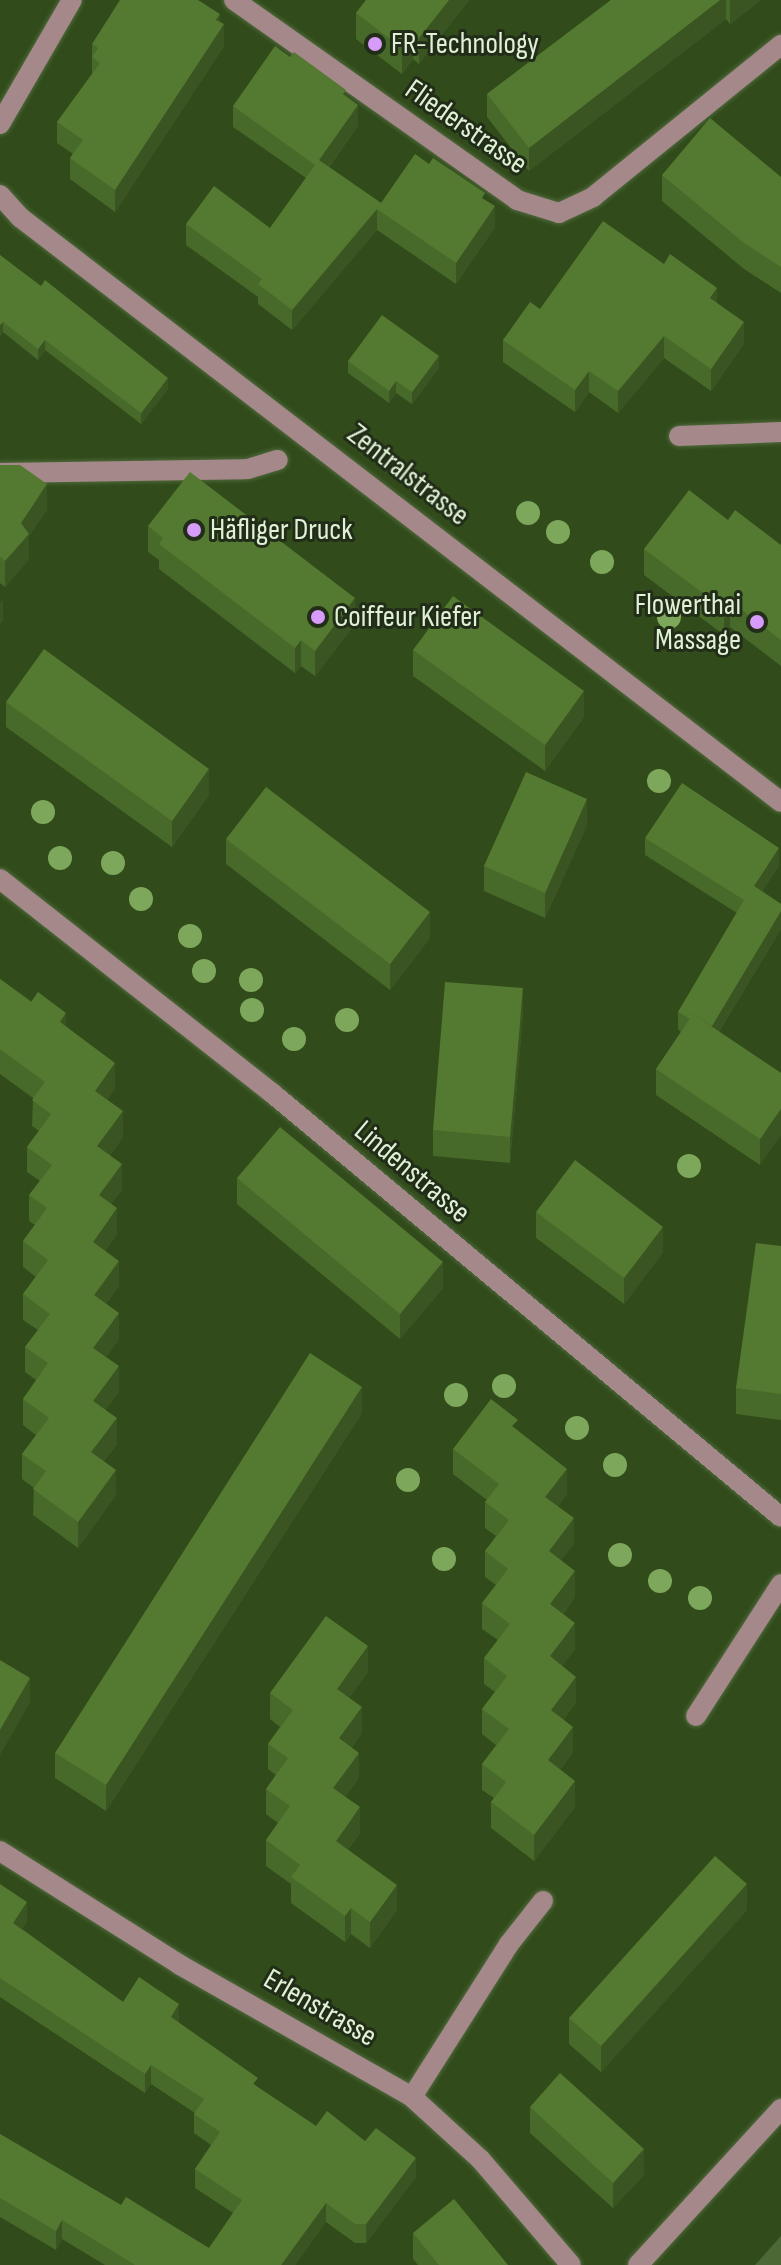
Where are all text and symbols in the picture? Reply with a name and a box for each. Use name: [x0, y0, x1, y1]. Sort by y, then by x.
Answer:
place label: FR-Technology: [391, 26, 539, 62]
marker: FR-Technology: [366, 35, 384, 53]
street label: Fliederstrasse: [398, 72, 534, 182]
street label: Zentralstrasse: [340, 416, 476, 534]
place label: Häfliger Druck: [210, 512, 353, 548]
marker: Häfliger Druck: [185, 521, 203, 539]
place label: Flowerthai Massage: [635, 587, 741, 658]
place label: Coiffeur Kiefer: [334, 599, 481, 635]
marker: Coiffeur Kiefer: [309, 608, 327, 626]
marker: Flowerthai Massage: [748, 613, 766, 631]
street label: Lindenstrasse: [347, 1113, 477, 1231]
street label: Erlenstrasse: [257, 1961, 383, 2055]

